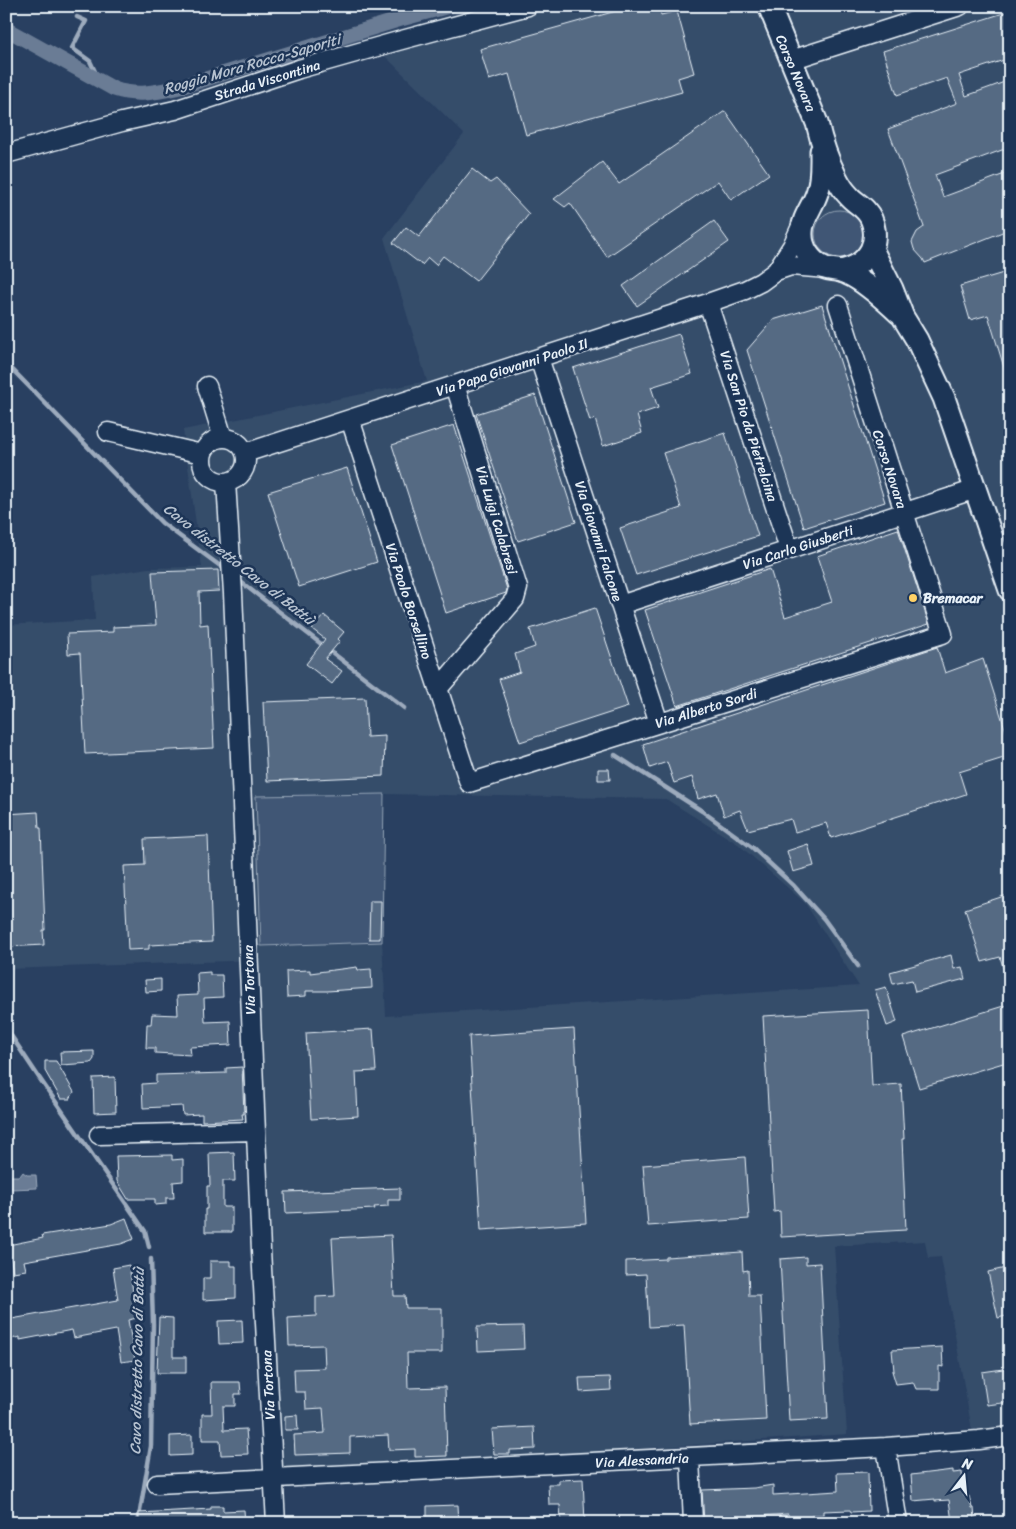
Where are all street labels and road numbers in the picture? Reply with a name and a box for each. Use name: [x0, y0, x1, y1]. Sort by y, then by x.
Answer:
street label: Corso Novara: [768, 31, 823, 117]
street label: Strada Viscontina: [211, 52, 323, 108]
street label: Via Papa Giovanni Paolo II: [433, 331, 592, 404]
street label: Via San Pio da Pietrelcina: [712, 347, 785, 506]
street label: Corso Novara: [865, 426, 914, 513]
street label: Via Luigi Calabresi: [468, 463, 525, 579]
street label: Via Giovanni Falcone: [567, 477, 630, 605]
street label: Via Carlo Giusberti: [740, 517, 858, 577]
street label: Via Paolo Borsellino: [378, 540, 439, 663]
street label: Via Alberto Sordi: [652, 681, 761, 736]
street label: Via Tortona: [236, 944, 263, 1015]
street label: Via Tortona: [254, 1349, 283, 1420]
street label: Via Alessandria: [595, 1446, 689, 1475]

